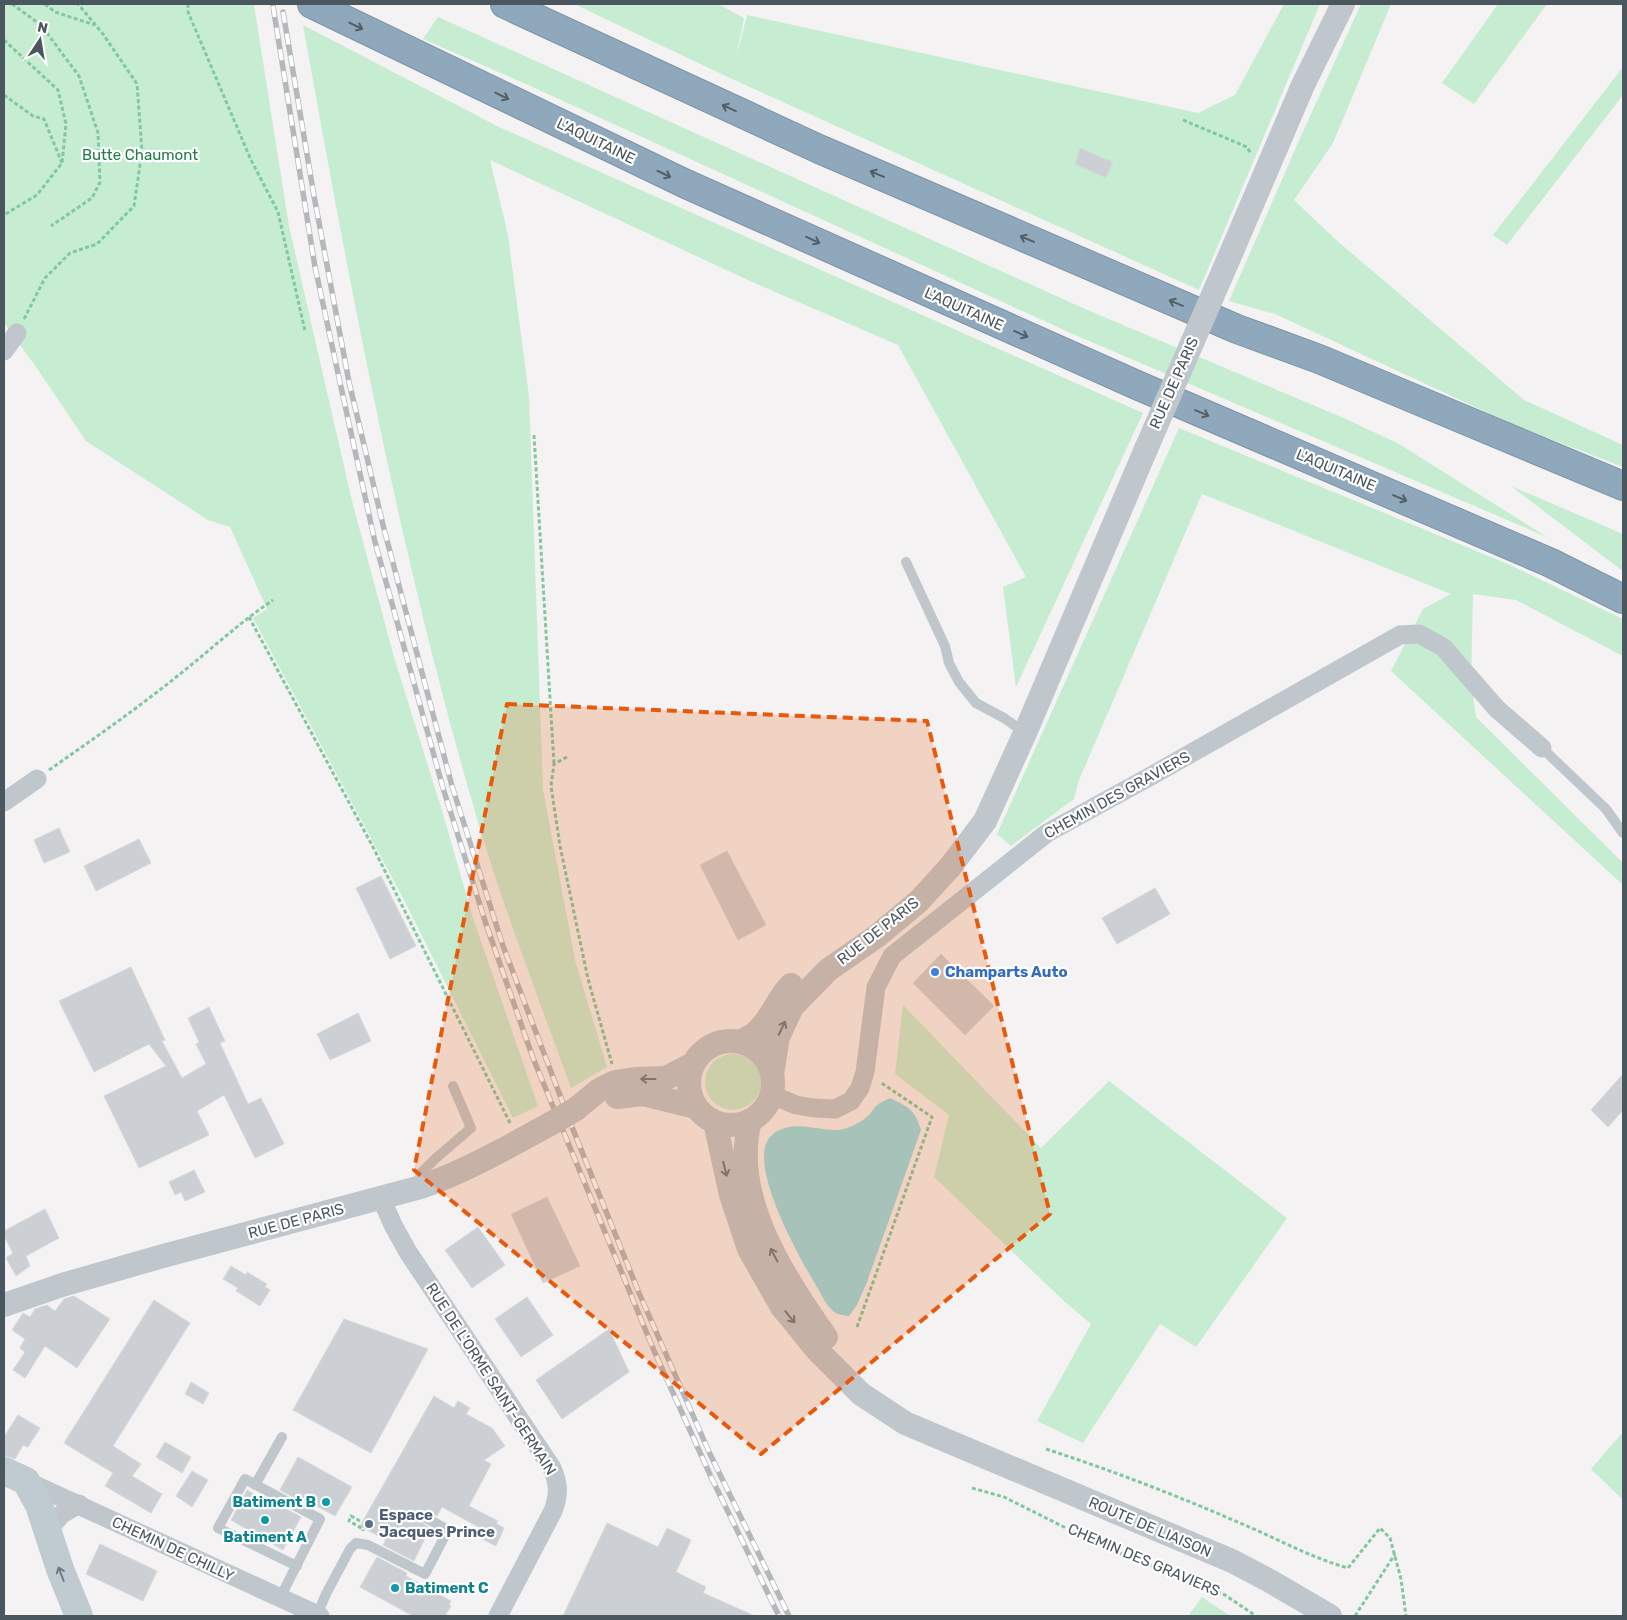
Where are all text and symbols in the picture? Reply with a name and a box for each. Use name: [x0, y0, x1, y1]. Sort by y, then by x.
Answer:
north arrow: [15, 15, 65, 65]
text: N: [36, 18, 49, 37]
one-way arrow: [348, 21, 363, 31]
one-way arrow: [494, 92, 509, 101]
one-way arrow: [722, 103, 737, 113]
street label: L'AQUITAINE: [554, 114, 638, 168]
park label: Butte Chaumont: [82, 146, 198, 164]
one-way arrow: [657, 169, 672, 179]
one-way arrow: [870, 169, 885, 179]
one-way arrow: [1020, 233, 1035, 243]
one-way arrow: [805, 236, 820, 245]
street label: L'AQUITAINE: [922, 283, 1006, 335]
one-way arrow: [1169, 297, 1184, 307]
one-way arrow: [1013, 330, 1028, 340]
street label: RUE DE PARIS: [1146, 334, 1202, 432]
one-way arrow: [1194, 409, 1209, 419]
street label: L'AQUITAINE: [1293, 445, 1379, 495]
one-way arrow: [1392, 493, 1407, 503]
street label: CHEMIN DES GRAVIERS: [1041, 747, 1193, 843]
street label: RUE DE PARIS: [834, 894, 922, 968]
place label: Champarts Auto: [945, 963, 1068, 981]
marker: Champarts Auto: [929, 966, 941, 978]
one-way arrow: [778, 1021, 788, 1036]
one-way arrow: [640, 1074, 656, 1083]
one-way arrow: [721, 1161, 730, 1177]
street label: RUE DE PARIS: [246, 1200, 346, 1242]
one-way arrow: [769, 1248, 778, 1263]
street label: RUE DE L'ORME SAINT-GERMAIN: [422, 1280, 560, 1478]
one-way arrow: [785, 1310, 796, 1323]
place label: Batiment B: [232, 1493, 316, 1511]
street label: ROUTE DE LIAISON: [1086, 1493, 1214, 1561]
marker: Batiment B: [320, 1496, 332, 1508]
place label: Espace Jacques Prince: [379, 1506, 495, 1541]
street label: CHEMIN DE CHILLY: [109, 1513, 237, 1585]
marker: Batiment A: [259, 1514, 271, 1526]
marker: Espace Jacques Prince: [363, 1518, 375, 1530]
street label: CHEMIN DES GRAVIERS: [1065, 1520, 1223, 1600]
place label: Batiment A: [223, 1528, 307, 1546]
one-way arrow: [56, 1567, 66, 1582]
place label: Batiment C: [405, 1579, 489, 1597]
marker: Batiment C: [389, 1582, 401, 1594]

